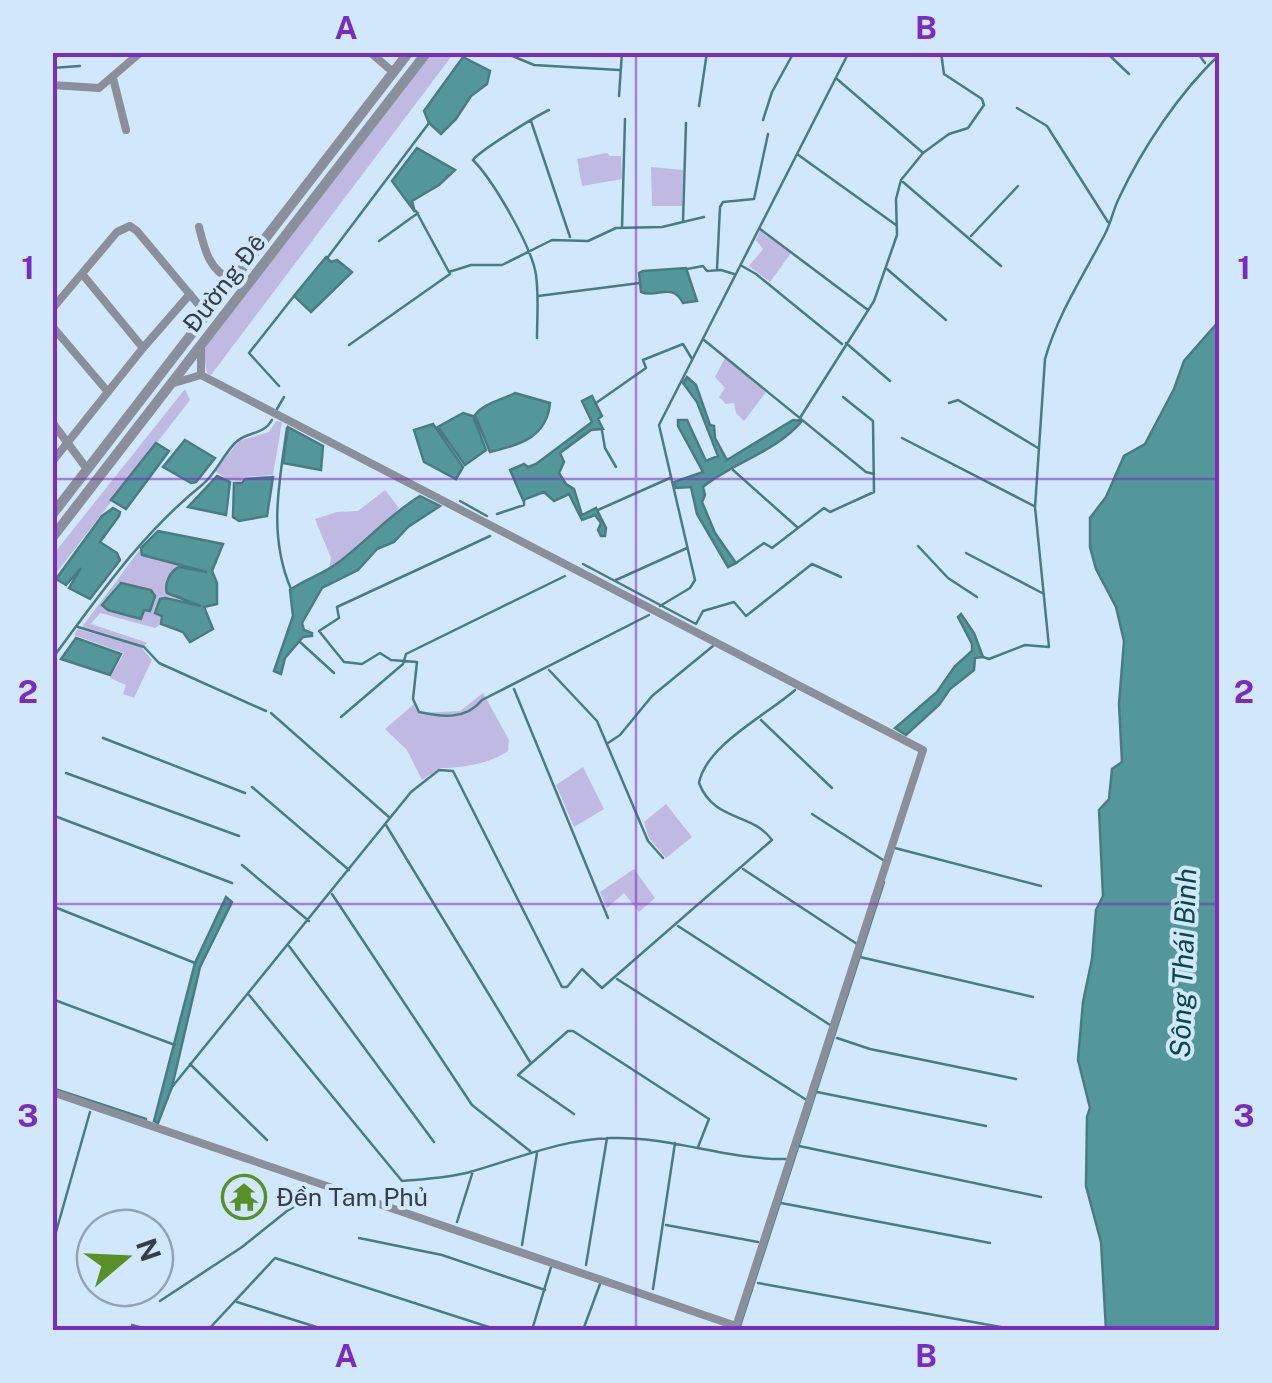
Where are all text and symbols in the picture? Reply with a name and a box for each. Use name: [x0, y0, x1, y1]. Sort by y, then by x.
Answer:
text: A: [334, 9, 358, 46]
text: B: [915, 9, 937, 46]
street label: Đường Đê: [176, 228, 272, 338]
text: 1: [21, 249, 35, 286]
text: 1: [1237, 249, 1251, 286]
text: 2: [18, 673, 38, 710]
text: 2: [1234, 673, 1254, 710]
water label: Sông Thái Bình: [1163, 868, 1202, 1058]
text: 3: [17, 1097, 39, 1134]
text: 3: [1233, 1097, 1255, 1134]
temple icon: Đền Tam Phủ: [221, 1174, 267, 1220]
place label: Đền Tam Phủ: [276, 1182, 428, 1212]
north arrow: [75, 1208, 175, 1308]
text: N: [130, 1234, 168, 1265]
text: A: [334, 1337, 358, 1374]
text: B: [915, 1337, 937, 1374]

